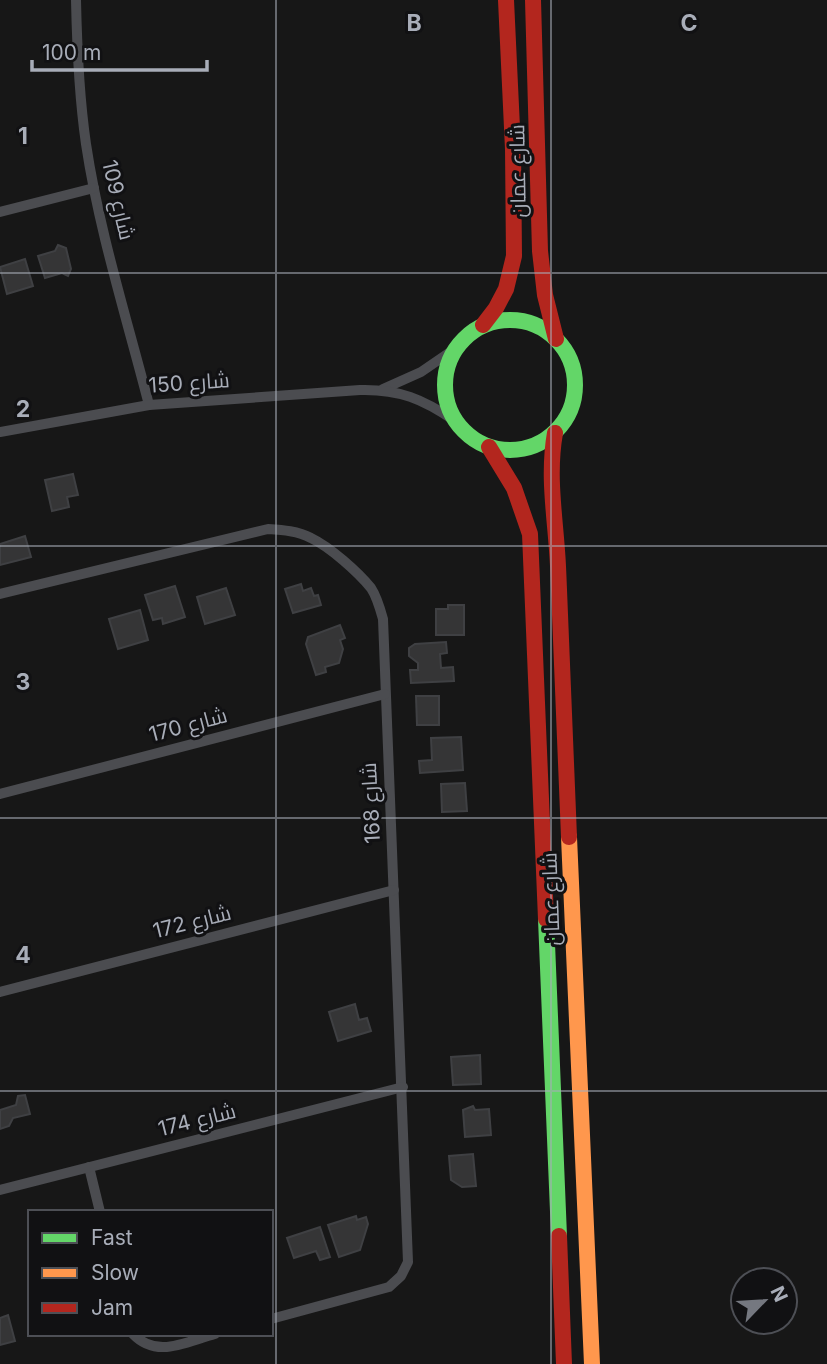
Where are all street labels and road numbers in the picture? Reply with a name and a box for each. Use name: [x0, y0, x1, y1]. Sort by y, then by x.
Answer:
street label: شارع عمان: [504, 124, 533, 218]
street label: شارع 109: [95, 157, 140, 243]
street label: شارع 150: [148, 367, 230, 400]
street label: شارع 170: [146, 702, 230, 749]
street label: شارع 168: [356, 762, 387, 844]
street label: شارع عمان: [536, 852, 567, 946]
street label: شارع 172: [150, 900, 234, 945]
street label: شارع 174: [155, 1098, 239, 1143]

